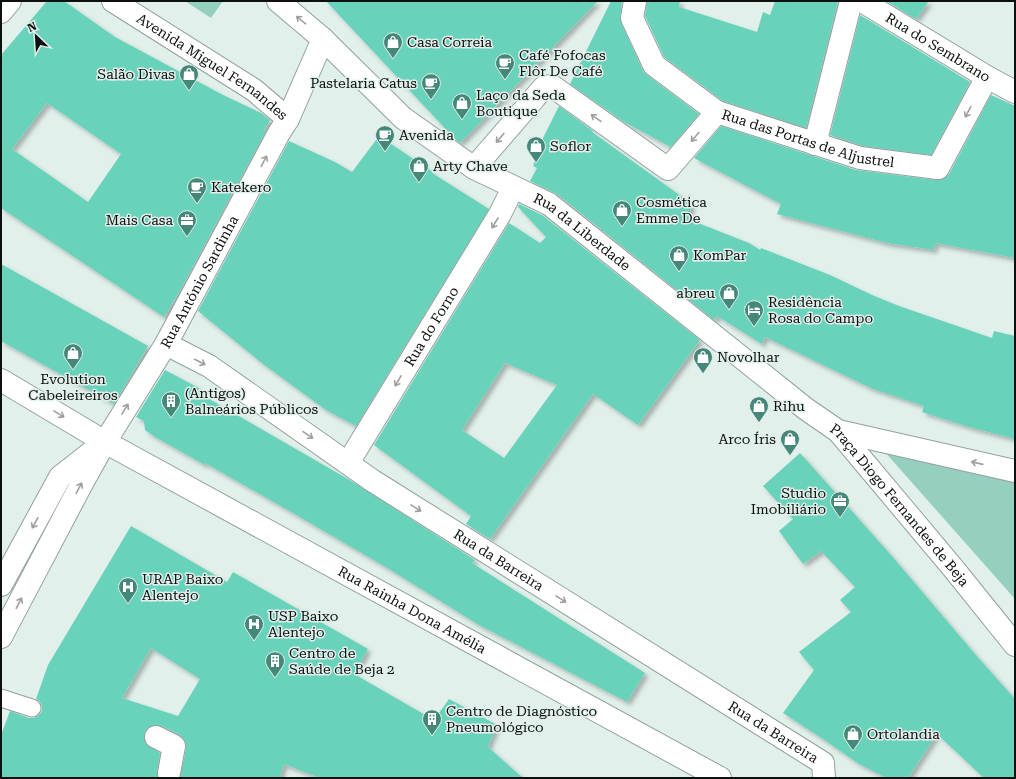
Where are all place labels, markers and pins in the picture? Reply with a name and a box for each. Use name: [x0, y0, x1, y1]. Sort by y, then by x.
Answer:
shop icon: Casa Correia: [382, 31, 404, 59]
place label: Casa Correia: [407, 34, 493, 50]
place label: Café Fofocas Flôr De Café: [519, 47, 606, 79]
cafe icon: Café Fofocas Flôr De Café: [494, 52, 516, 80]
shop icon: Salão Divas: [178, 63, 200, 91]
place label: Salão Divas: [97, 66, 175, 82]
cafe icon: Pastelaria Catus: [420, 72, 442, 100]
place label: Pastelaria Catus: [310, 75, 417, 91]
place label: Laço da Seda Boutique: [476, 87, 566, 119]
shop icon: Laço da Seda Boutique: [451, 92, 473, 120]
cafe icon: Avenida: [374, 124, 396, 152]
place label: Avenida: [399, 127, 454, 143]
shop icon: Soflor: [525, 135, 547, 163]
place label: Soflor: [550, 138, 591, 154]
shop icon: Arty Chave: [408, 155, 430, 183]
place label: Arty Chave: [433, 158, 508, 174]
cafe icon: Katekero: [186, 176, 208, 204]
place label: Katekero: [211, 179, 271, 195]
place label: Cosmética Emme De: [636, 194, 707, 226]
shop icon: Cosmética Emme De: [611, 199, 633, 227]
office icon: Mais Casa: [176, 209, 198, 237]
place label: Mais Casa: [106, 212, 173, 228]
shop icon: KomPar: [668, 244, 690, 272]
place label: KomPar: [693, 247, 746, 263]
shop icon: abreu: [718, 282, 740, 310]
place label: abreu: [676, 285, 715, 301]
place label: Residência Rosa do Campo: [768, 294, 873, 326]
hotel icon: Residência Rosa do Campo: [743, 299, 765, 327]
shop icon: Evolution Cabeleireiros: [62, 342, 84, 370]
shop icon: Novolhar: [692, 346, 714, 374]
place label: Novolhar: [717, 349, 780, 365]
place label: Evolution Cabeleireiros: [28, 371, 118, 403]
place label: (Antigos) Balneários Públicos: [185, 385, 319, 417]
building icon: (Antigos) Balneários Públicos: [160, 390, 182, 418]
shop icon: Rihu: [748, 395, 770, 423]
place label: Rihu: [773, 398, 805, 414]
shop icon: Arco Íris: [779, 428, 801, 456]
place label: Arco Íris: [718, 431, 776, 447]
place label: Studio Imobiliário: [751, 485, 826, 517]
office icon: Studio Imobiliário: [829, 490, 851, 518]
place label: URAP Baixo Alentejo: [142, 571, 223, 603]
hospital icon: URAP Baixo Alentejo: [117, 576, 139, 604]
place label: USP Baixo Alentejo: [268, 608, 338, 640]
hospital icon: USP Baixo Alentejo: [243, 613, 265, 641]
place label: Centro de Saúde de Beja 2: [289, 645, 395, 677]
building icon: Centro de Saúde de Beja 2: [264, 650, 286, 678]
place label: Centro de Diagnóstico Pneumológico: [446, 703, 597, 735]
building icon: Centro de Diagnóstico Pneumológico: [421, 708, 443, 736]
shop icon: Ortolandia: [842, 723, 864, 751]
place label: Ortolandia: [867, 726, 940, 742]

